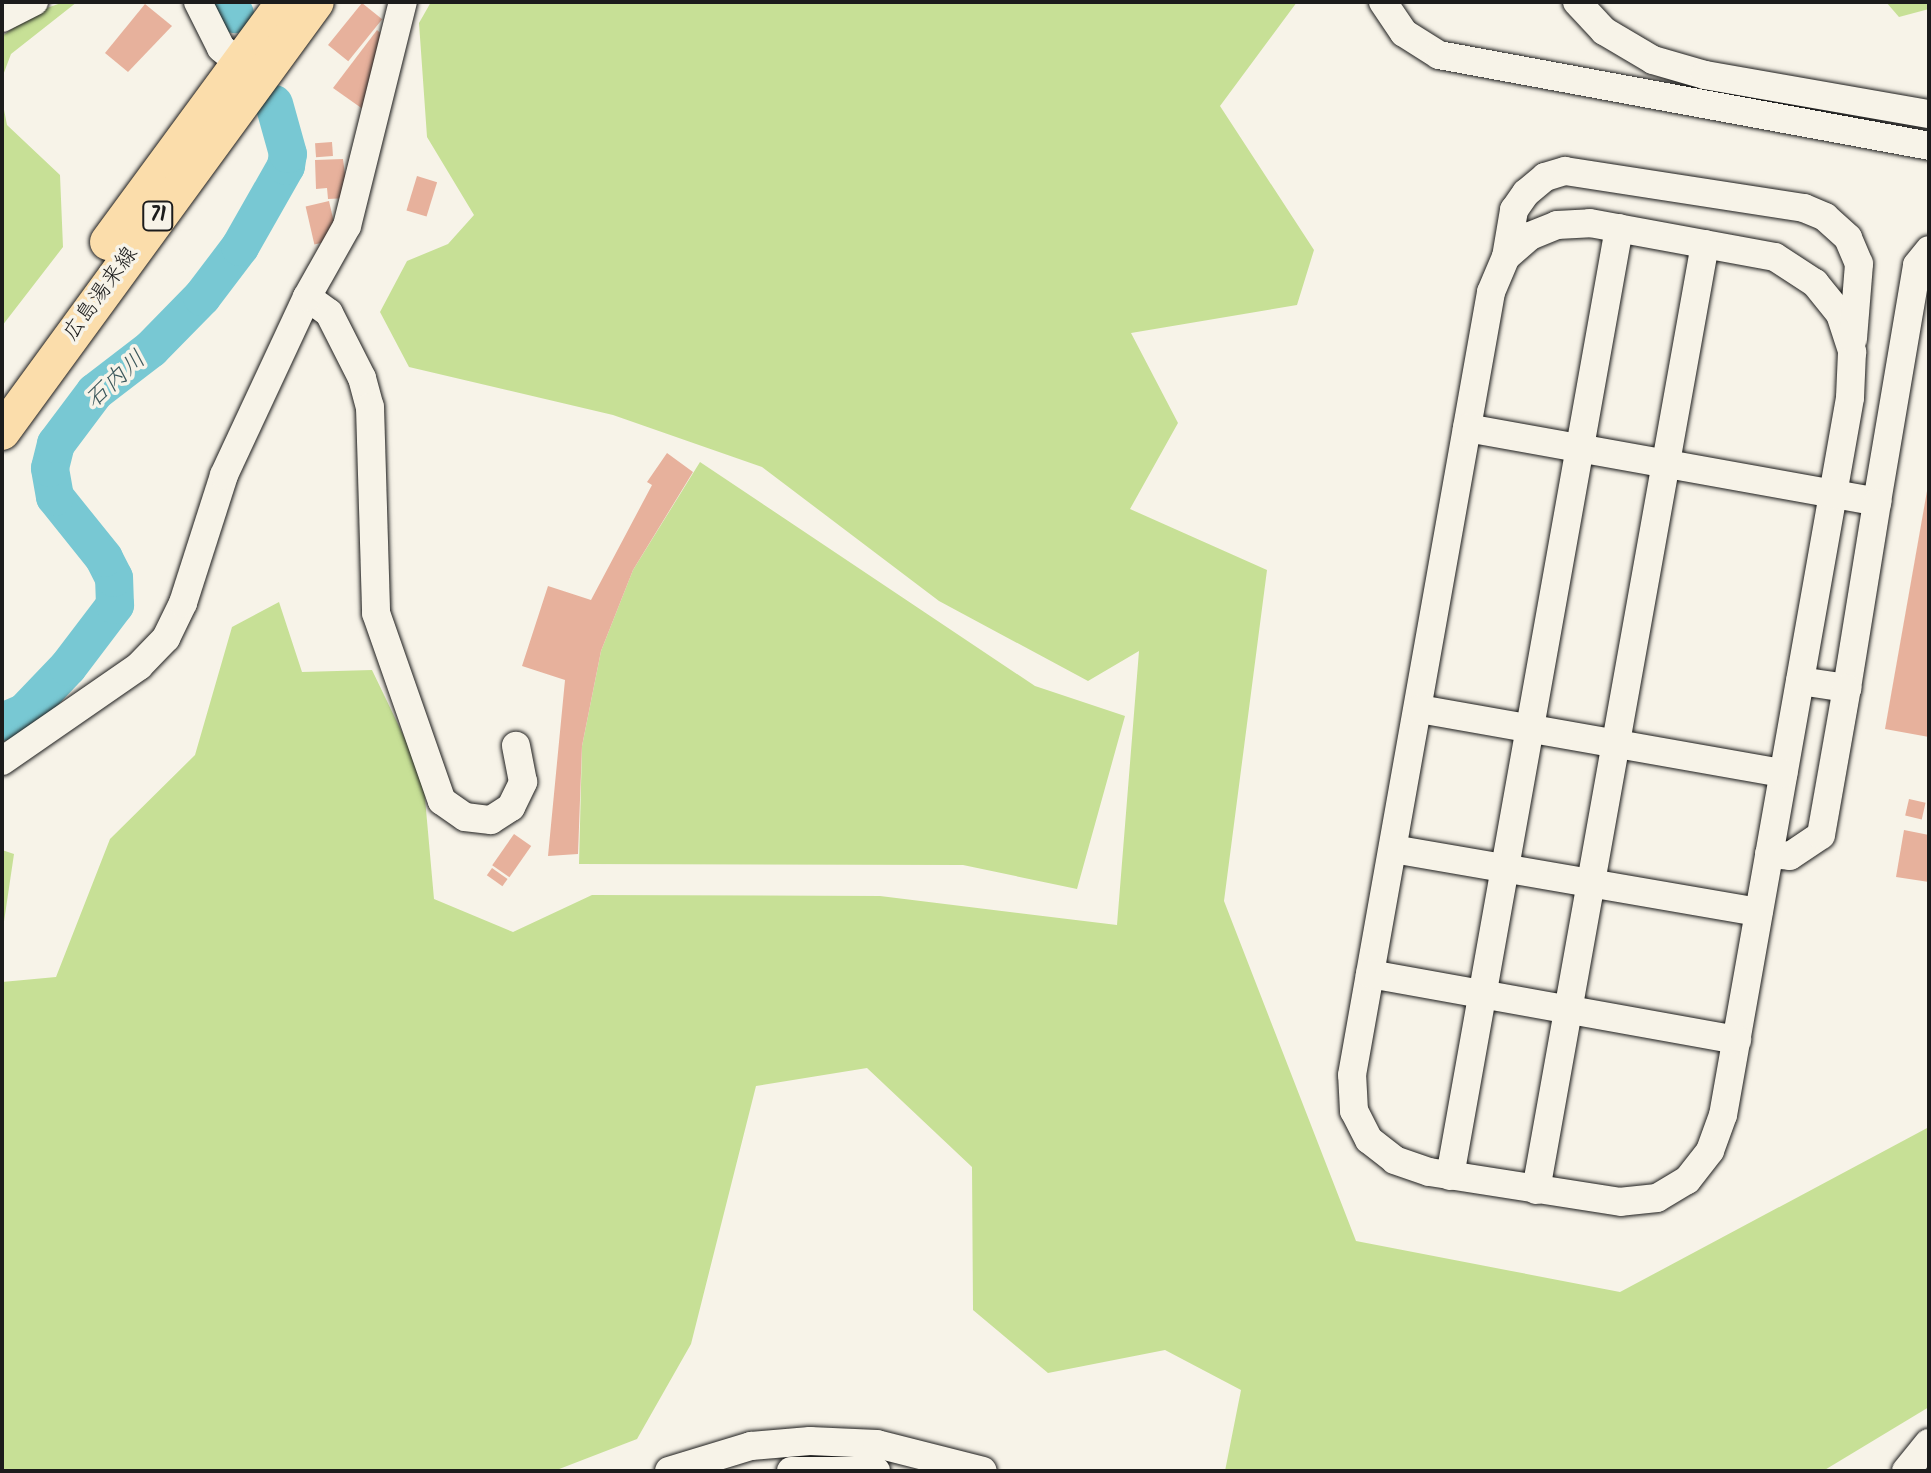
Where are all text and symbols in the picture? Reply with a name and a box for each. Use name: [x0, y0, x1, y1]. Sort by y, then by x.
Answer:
road number: 71: [142, 200, 174, 232]
street label: 広島湯来線: [58, 242, 144, 346]
water label: 石内川: [80, 345, 152, 415]

